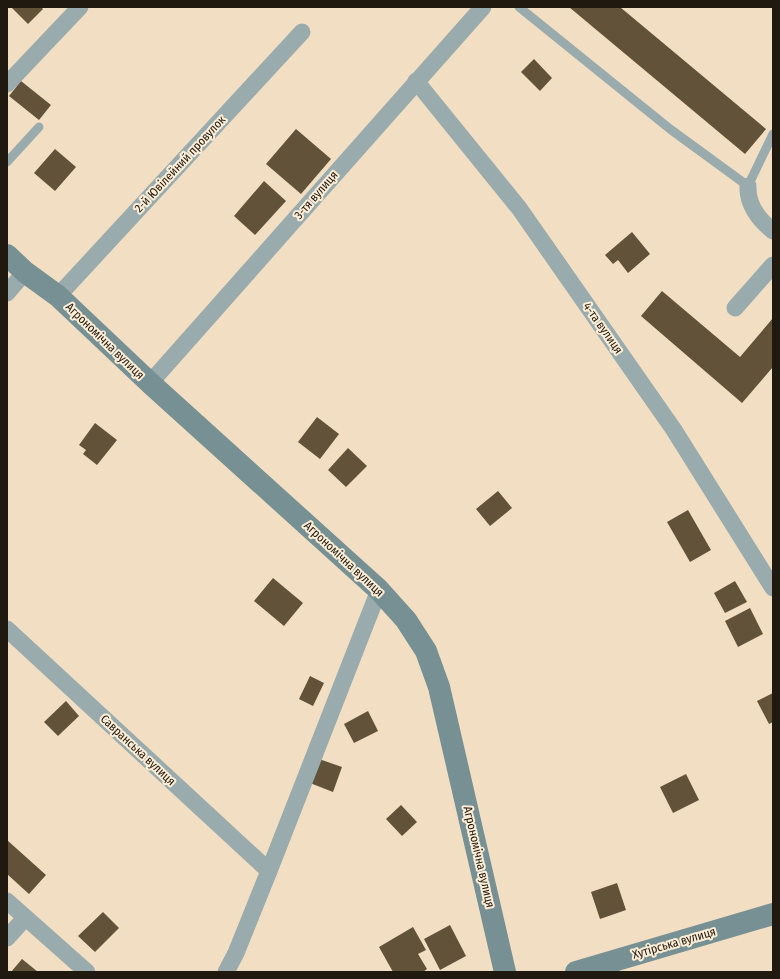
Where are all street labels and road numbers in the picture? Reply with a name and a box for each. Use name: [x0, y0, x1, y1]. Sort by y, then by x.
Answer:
street label: 2-й Ювілейний провулок: [132, 113, 229, 215]
street label: 3-тя вулиця: [291, 168, 341, 222]
street label: Агрономічна вулиця: [63, 300, 147, 382]
street label: 4-та вулиця: [580, 300, 626, 356]
street label: Агрономічна вулиця: [301, 519, 387, 599]
street label: Савранська вулиця: [98, 712, 178, 788]
street label: Агрономічна вулиця: [461, 805, 497, 909]
street label: Хутірська вулиця: [631, 924, 717, 962]

